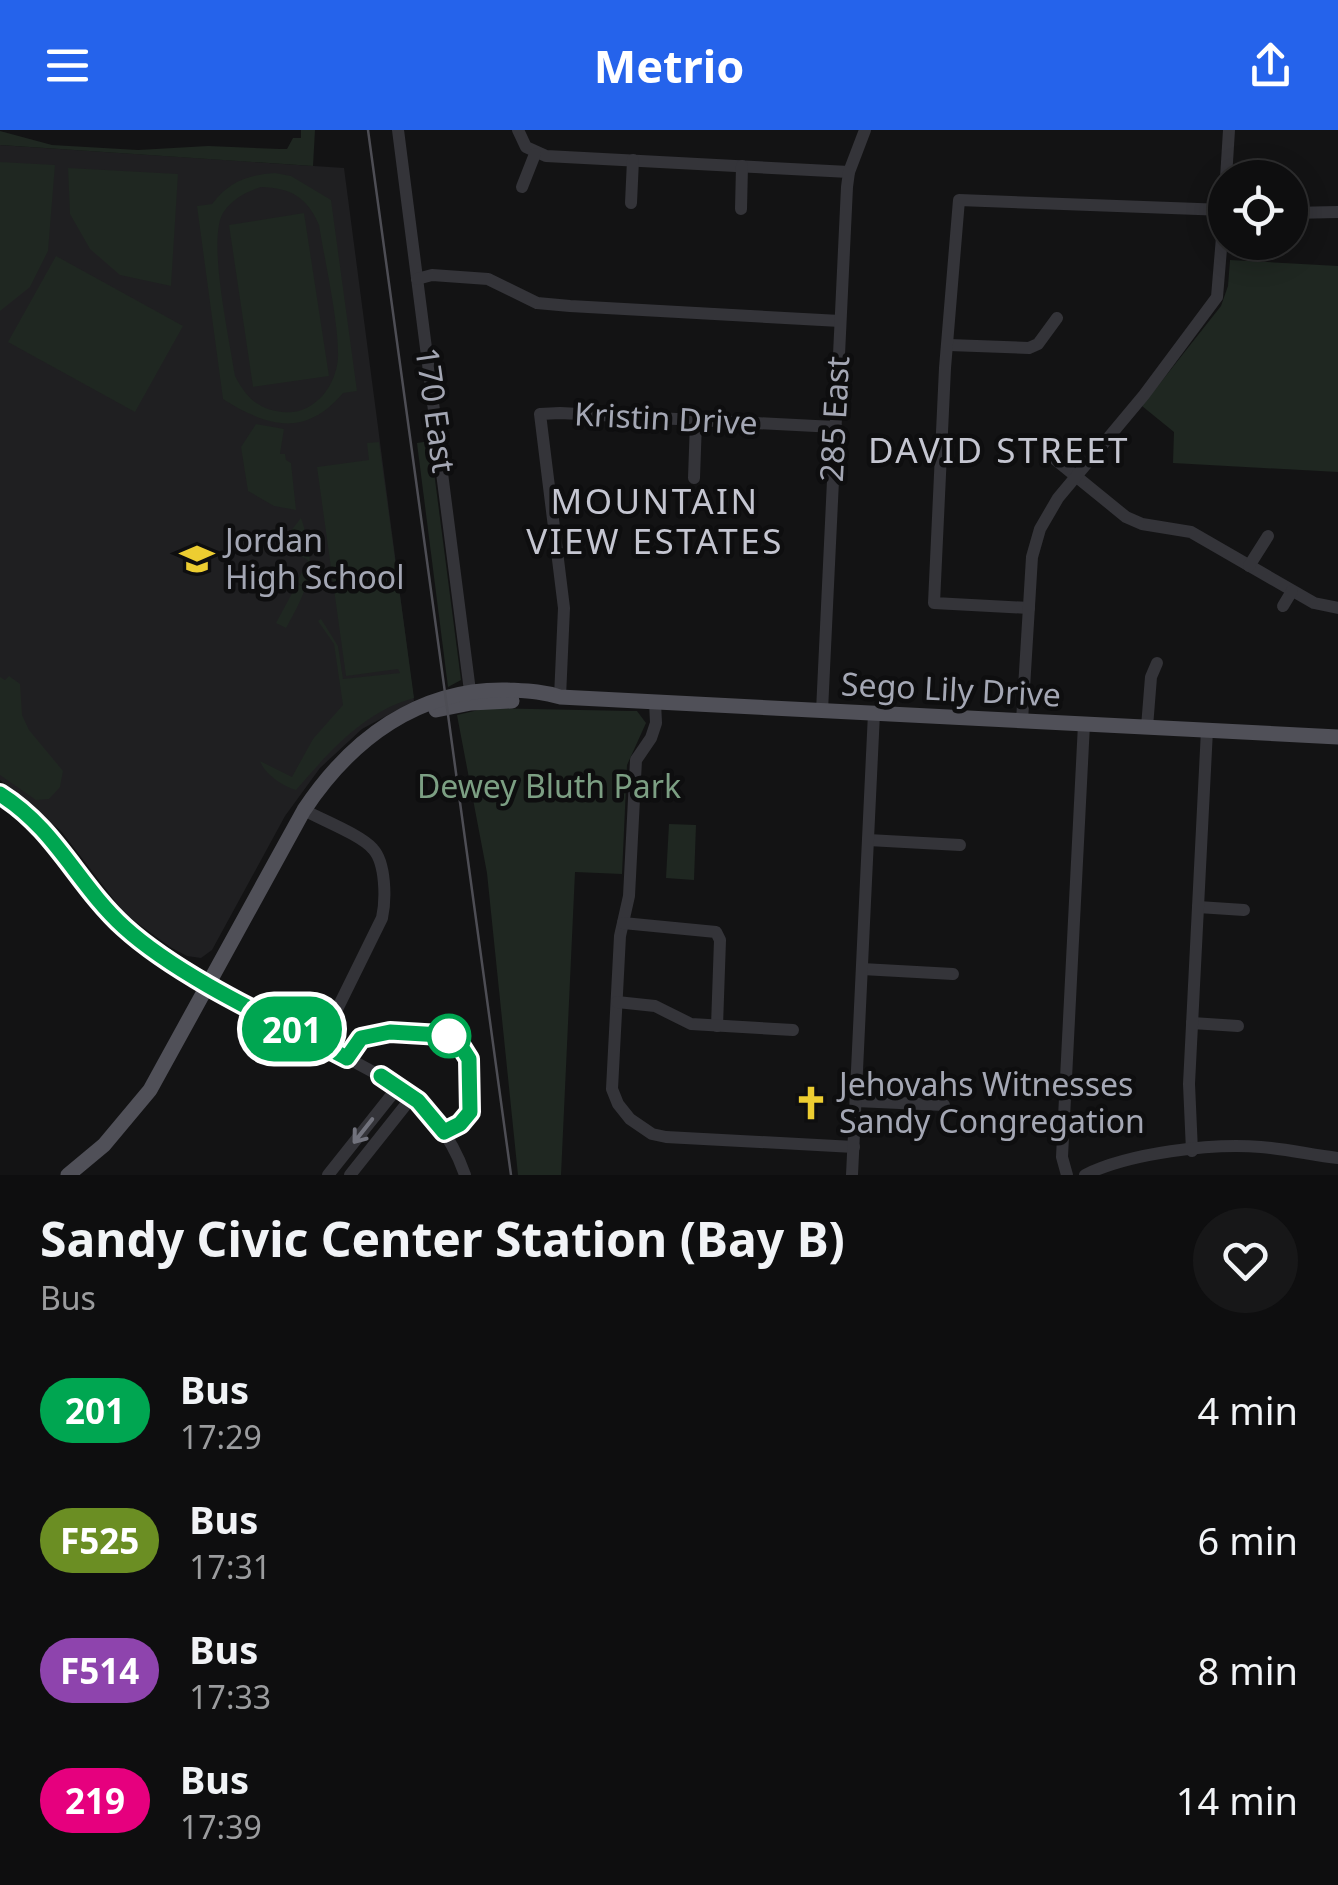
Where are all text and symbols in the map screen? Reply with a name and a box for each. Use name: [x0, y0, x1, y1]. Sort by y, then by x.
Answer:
text: Metrio: [594, 35, 744, 96]
icon: menu: [40, 38, 95, 93]
icon: share: [1243, 38, 1298, 93]
map controls: [1208, 160, 1308, 260]
button: locate: [1208, 160, 1308, 260]
street label: 170 East: [406, 344, 467, 475]
street label: 285 East: [809, 355, 858, 483]
street label: Kristin Drive: [573, 391, 759, 444]
district label: DAVID STREET: [868, 426, 1130, 473]
district label: MOUNTAIN VIEW ESTATES: [526, 477, 784, 564]
place label: Jordan High School: [222, 518, 404, 598]
school or university icon: Jordan High School: [178, 540, 216, 578]
street label: Sego Lily Drive: [840, 661, 1062, 716]
park label: Dewey Bluth Park: [417, 764, 681, 807]
line badge: 201: [234, 996, 350, 1062]
text: 201: [262, 1006, 322, 1053]
unlabelled marker: [428, 1015, 470, 1057]
place label: Jehovahs Witnesses Sandy Congregation: [836, 1062, 1145, 1142]
church icon: Jehovahs Witnesses Sandy Congregation: [792, 1084, 830, 1122]
one-way arrow: [353, 1117, 374, 1144]
text: Sandy Civic Center Station (Bay B): [40, 1206, 845, 1271]
button: heart: [1193, 1208, 1298, 1313]
text: Bus: [40, 1276, 96, 1319]
text: Bus: [180, 1363, 249, 1415]
text: 4 min: [1198, 1384, 1298, 1436]
text: 201: [65, 1387, 125, 1434]
text: 17:29: [180, 1415, 262, 1458]
text: Bus: [189, 1493, 258, 1545]
text: 6 min: [1198, 1514, 1298, 1566]
text: F525: [60, 1517, 139, 1564]
text: 17:31: [189, 1545, 271, 1588]
text: Bus: [189, 1623, 258, 1675]
text: 8 min: [1198, 1644, 1298, 1696]
text: F514: [60, 1647, 139, 1694]
text: 17:33: [189, 1675, 271, 1718]
text: Bus: [180, 1753, 249, 1805]
text: 14 min: [1176, 1774, 1298, 1826]
text: 219: [65, 1777, 125, 1824]
text: 17:39: [180, 1805, 262, 1848]

